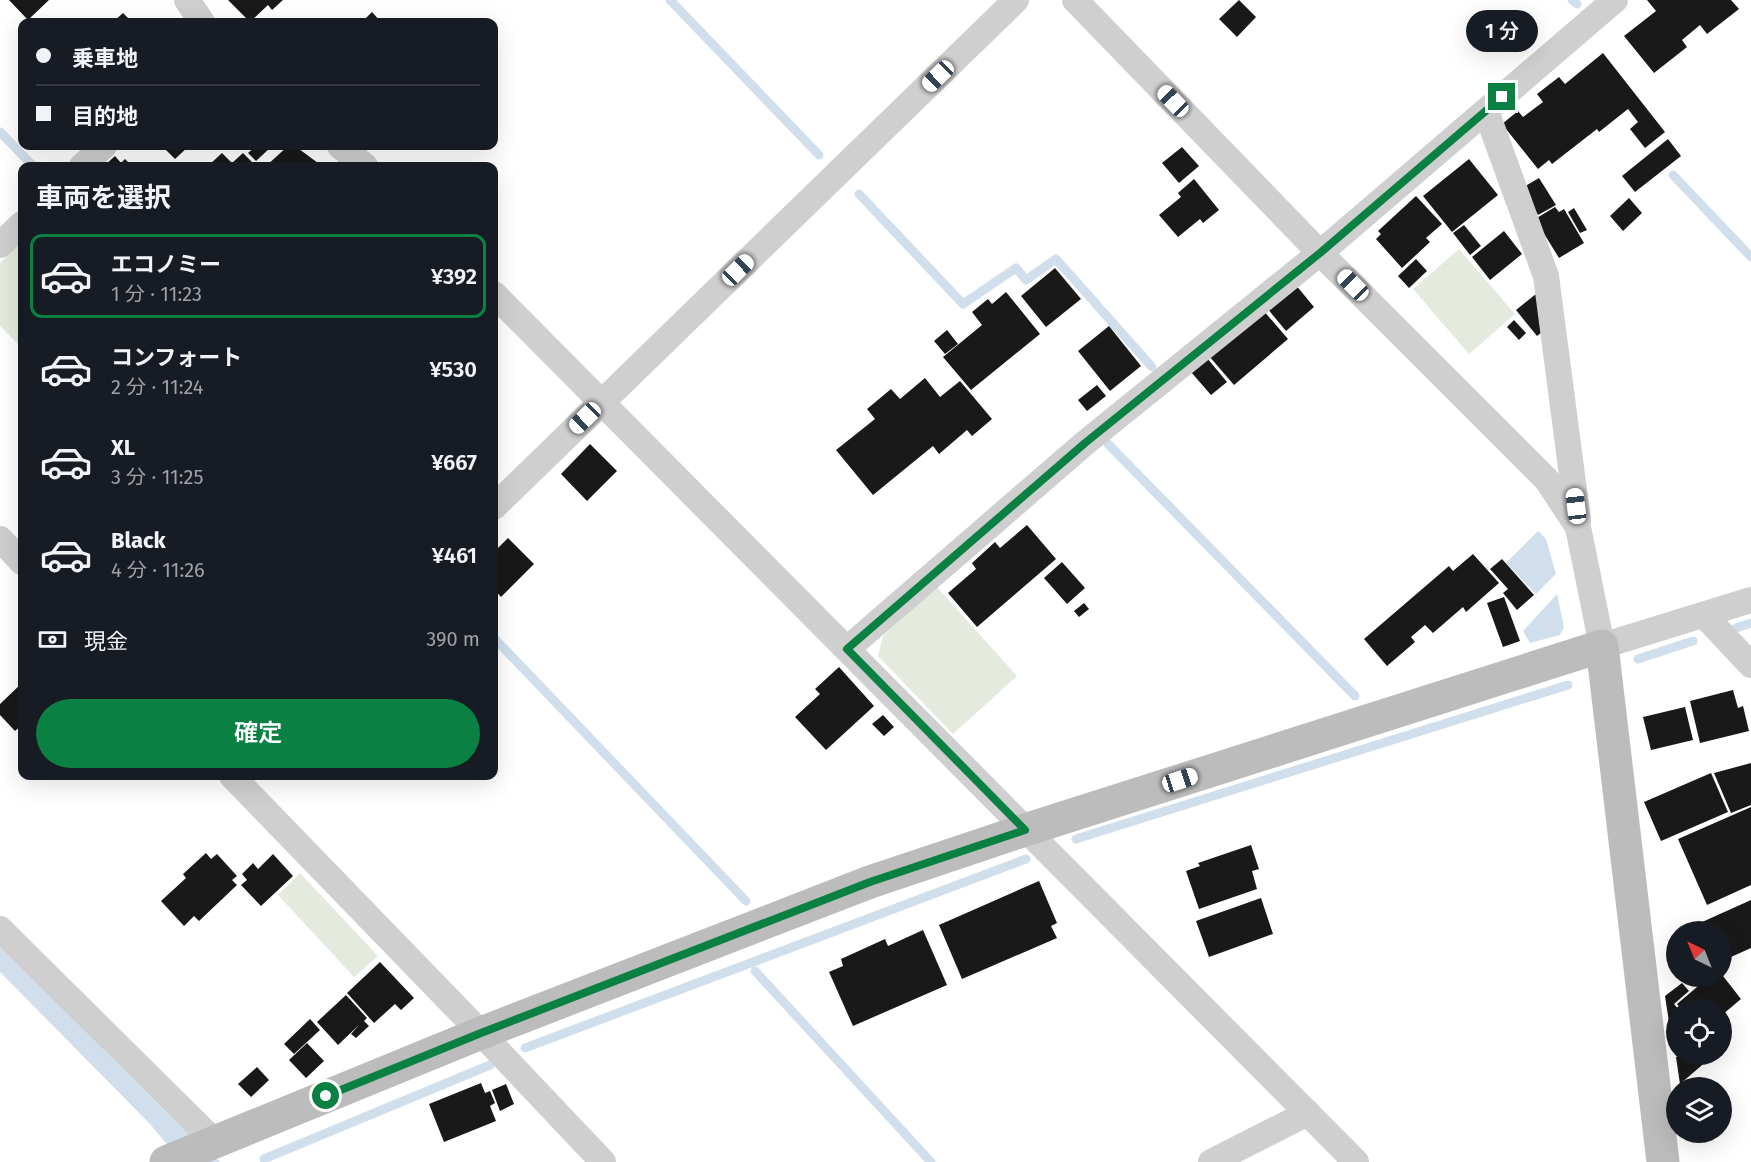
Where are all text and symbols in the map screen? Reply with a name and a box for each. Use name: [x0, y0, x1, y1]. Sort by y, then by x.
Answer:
callout: 1 分: [1466, 10, 1538, 52]
text: 1 分: [1485, 19, 1519, 43]
text: 乗車地: [72, 45, 138, 72]
car: [919, 57, 957, 95]
car: [1154, 82, 1192, 120]
route end: [1488, 83, 1515, 110]
text: 目的地: [72, 103, 138, 130]
text: 車両を選択: [36, 182, 171, 214]
icon: car: [39, 249, 93, 303]
text: エコノミー: [111, 251, 221, 278]
car: [719, 251, 757, 289]
text: ¥392: [431, 263, 477, 290]
car: [1334, 266, 1372, 304]
text: 1 分 · 11:23: [111, 282, 202, 306]
icon: car: [39, 342, 93, 396]
text: コンフォート: [111, 344, 242, 371]
text: ¥530: [429, 356, 477, 383]
text: 2 分 · 11:24: [111, 375, 203, 399]
car: [566, 399, 604, 437]
text: XL: [111, 434, 135, 461]
icon: car: [39, 435, 93, 489]
text: ¥667: [431, 449, 477, 476]
text: 3 分 · 11:25: [111, 465, 203, 489]
car: [1565, 487, 1587, 525]
text: Black: [111, 527, 166, 554]
icon: car: [39, 528, 93, 582]
text: ¥461: [432, 542, 477, 569]
text: 4 分 · 11:26: [111, 558, 205, 582]
icon: cash: [36, 623, 69, 656]
text: 390 m: [426, 627, 480, 651]
text: 現金: [84, 628, 128, 655]
button: 確定: [36, 699, 480, 768]
car: [1160, 766, 1200, 794]
north arrow: [1666, 921, 1732, 987]
map controls: [1666, 921, 1732, 1143]
button: locate: [1666, 999, 1732, 1065]
button: layers: [1666, 1077, 1732, 1143]
route start: [312, 1082, 339, 1109]

